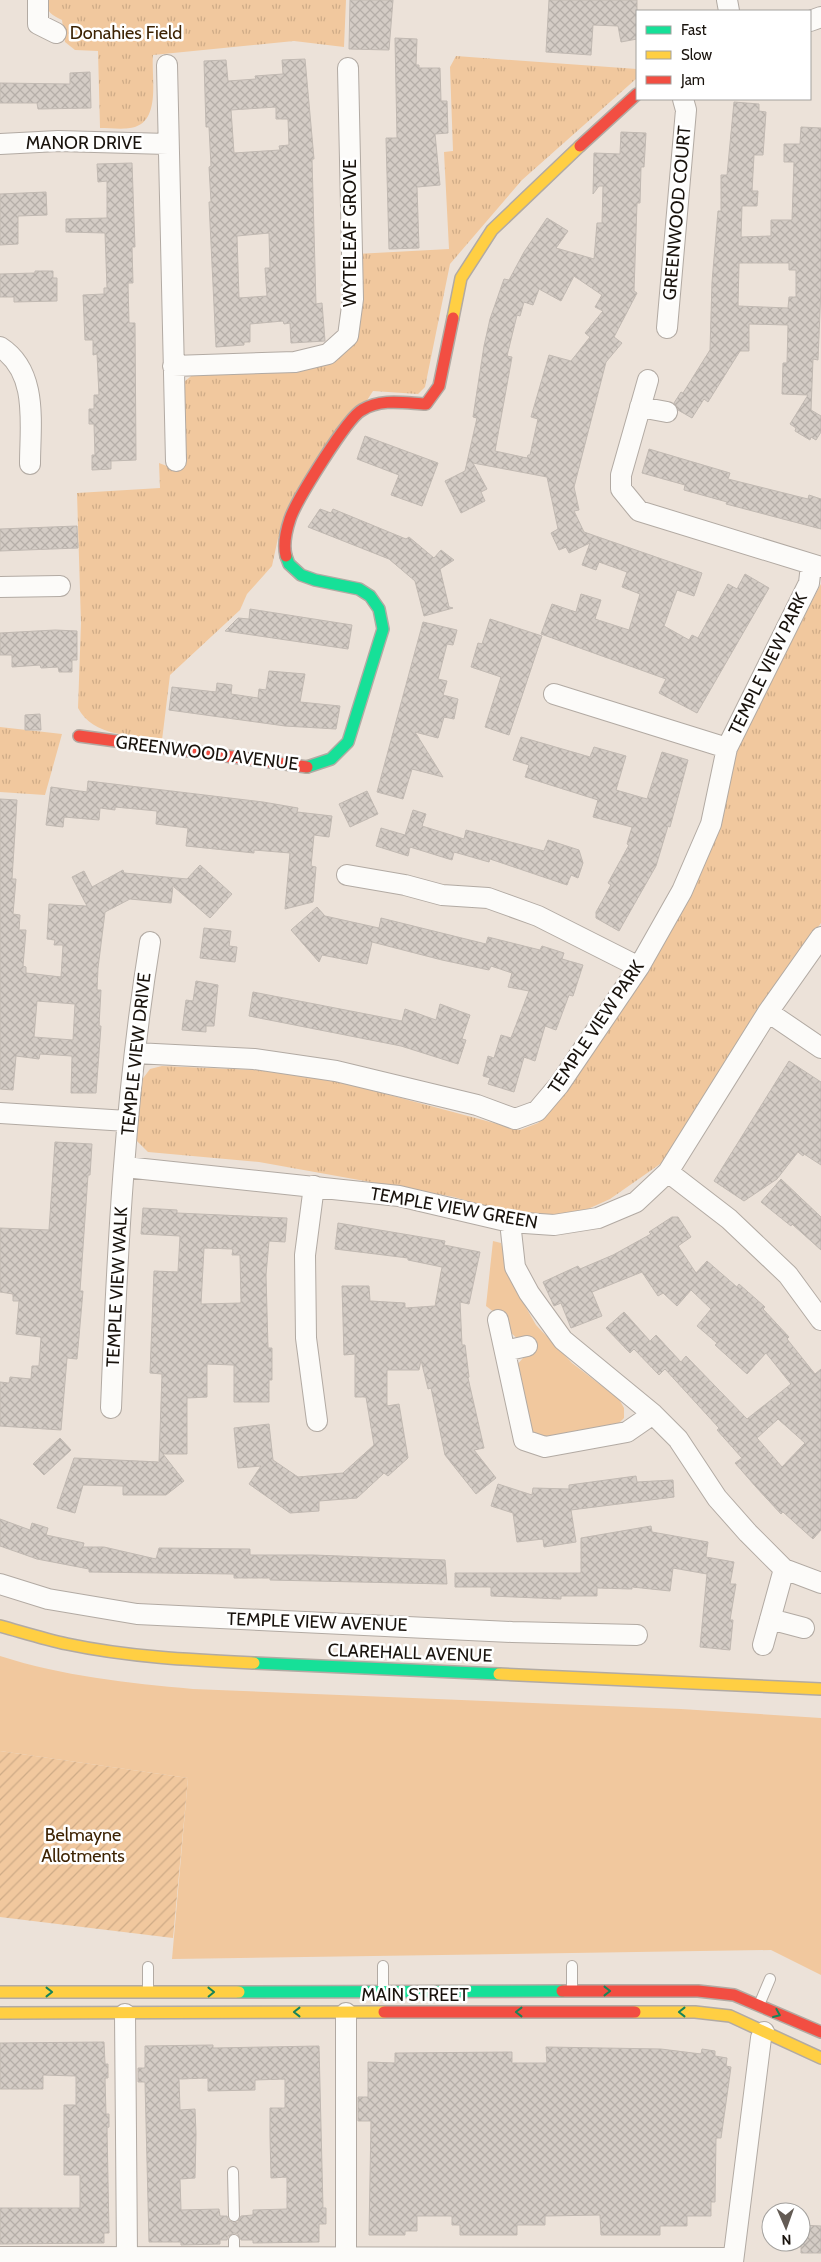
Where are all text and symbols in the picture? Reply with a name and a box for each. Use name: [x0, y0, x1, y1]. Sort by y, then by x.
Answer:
legend: [636, 10, 811, 100]
text: Fast: [681, 21, 706, 39]
park label: Donahies Field: [70, 22, 182, 44]
text: Slow: [681, 46, 712, 64]
text: Jam: [680, 71, 705, 89]
street label: GREENWOOD COURT: [658, 124, 696, 301]
street label: MANOR DRIVE: [26, 132, 142, 154]
street label: WYTELEAF GROVE: [339, 159, 361, 307]
street label: TEMPLE VIEW PARK: [724, 588, 812, 739]
street label: GREENWOOD AVENUE: [114, 731, 300, 775]
street label: TEMPLE VIEW PARK: [543, 956, 649, 1098]
street label: TEMPLE VIEW DRIVE: [117, 972, 155, 1136]
street label: TEMPLE VIEW GREEN: [369, 1182, 539, 1234]
street label: TEMPLE VIEW WALK: [102, 1205, 132, 1368]
street label: TEMPLE VIEW AVENUE: [226, 1608, 408, 1636]
street label: CLAREHALL AVENUE: [327, 1639, 493, 1667]
park label: Belmayne Allotments: [41, 1824, 125, 1867]
street label: MAIN STREET: [361, 1984, 469, 2006]
one-way arrow: [604, 1986, 611, 1996]
one-way arrow: [45, 1987, 53, 1997]
one-way arrow: [208, 1987, 215, 1997]
one-way arrow: [293, 2007, 301, 2017]
one-way arrow: [515, 2007, 523, 2017]
one-way arrow: [678, 2007, 686, 2017]
one-way arrow: [772, 2008, 781, 2018]
north arrow: [761, 2202, 811, 2252]
text: N: [781, 2231, 792, 2249]

